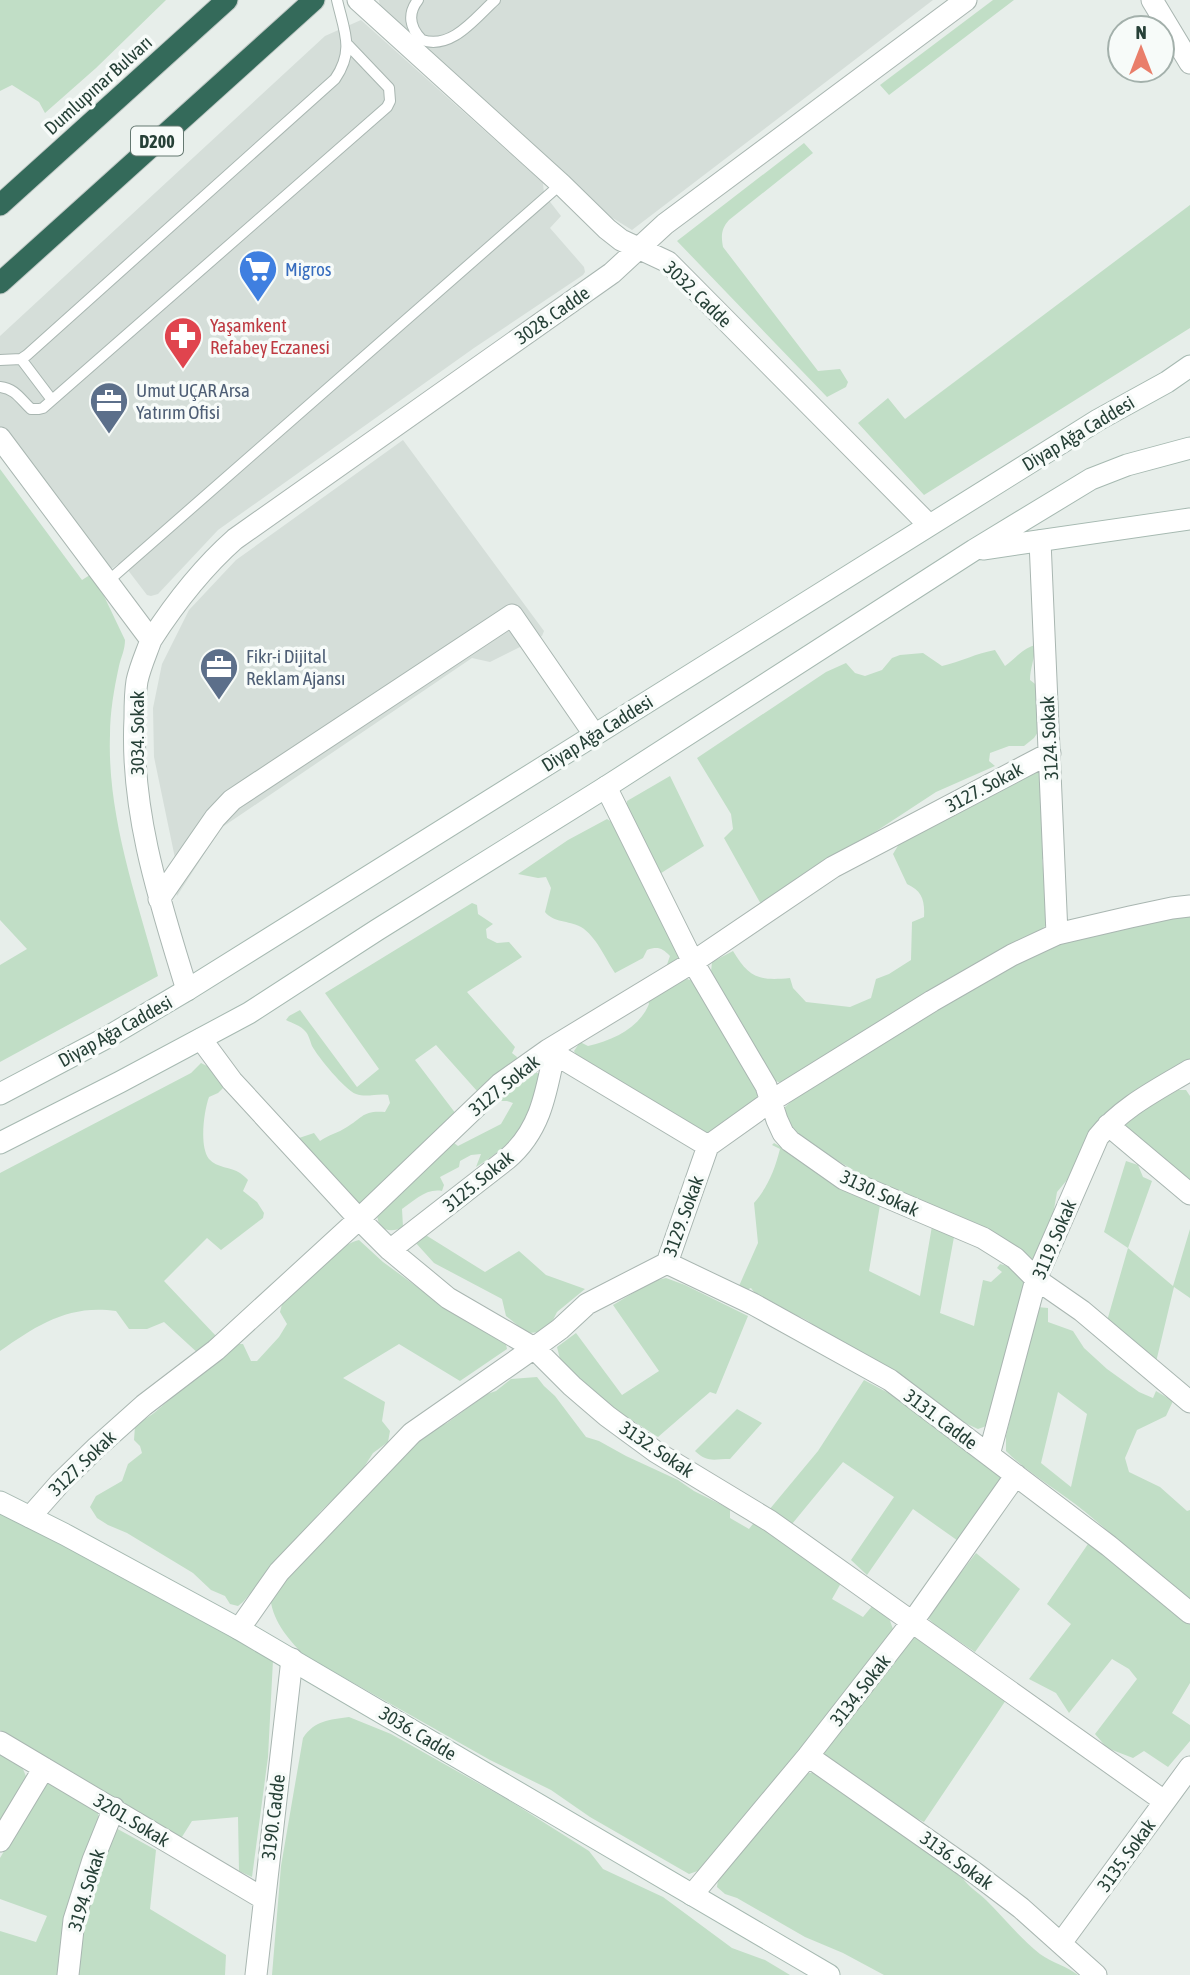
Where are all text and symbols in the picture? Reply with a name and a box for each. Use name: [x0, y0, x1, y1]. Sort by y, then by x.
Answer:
north arrow: [1106, 14, 1176, 84]
text: N: [1135, 21, 1147, 43]
street label: Dumlupınar Bulvarı: [40, 31, 156, 139]
road number: D200: [131, 126, 183, 156]
supermarket icon: Migros: [237, 248, 279, 303]
street label: 3032. Cadde: [660, 256, 736, 332]
place label: Migros: [285, 258, 332, 280]
street label: 3028. Cadde: [511, 281, 593, 349]
place label: Yaşamkent Refabey Eczanesi: [210, 314, 330, 358]
pharmacy icon: Yaşamkent Refabey Eczanesi: [162, 315, 204, 370]
place label: Umut UÇAR Arsa Yatırım Ofisi: [136, 379, 250, 423]
office icon: Umut UÇAR Arsa Yatırım Ofisi: [88, 380, 130, 435]
street label: Diyap Ağa Caddesi: [1018, 391, 1138, 475]
place label: Fikr-i Dijital Reklam Ajansı: [246, 645, 345, 689]
office icon: Fikr-i Dijital Reklam Ajansı: [198, 646, 240, 701]
street label: 3034. Sokak: [126, 690, 148, 775]
street label: Diyap Ağa Caddesi: [537, 690, 657, 776]
street label: 3124. Sokak: [1036, 695, 1062, 781]
street label: 3127. Sokak: [942, 757, 1027, 816]
street label: Diyap Ağa Caddesi: [54, 991, 176, 1071]
street label: 3127. Sokak: [464, 1050, 544, 1120]
street label: 3125. Sokak: [438, 1146, 518, 1216]
street label: 3130. Sokak: [837, 1165, 923, 1221]
street label: 3129. Sokak: [658, 1172, 708, 1259]
street label: 3119. Sokak: [1027, 1195, 1081, 1282]
street label: 3131. Cadde: [900, 1384, 982, 1454]
street label: 3132. Sokak: [616, 1416, 699, 1482]
street label: 3127. Sokak: [44, 1425, 120, 1500]
street label: 3134. Sokak: [825, 1650, 895, 1730]
street label: 3036. Cadde: [376, 1701, 460, 1765]
street label: 3190. Cadde: [257, 1773, 289, 1861]
street label: 3201. Sokak: [90, 1789, 174, 1851]
street label: 3135. Sokak: [1092, 1814, 1160, 1896]
street label: 3136. Sokak: [916, 1826, 998, 1894]
street label: 3194. Sokak: [63, 1846, 109, 1933]

